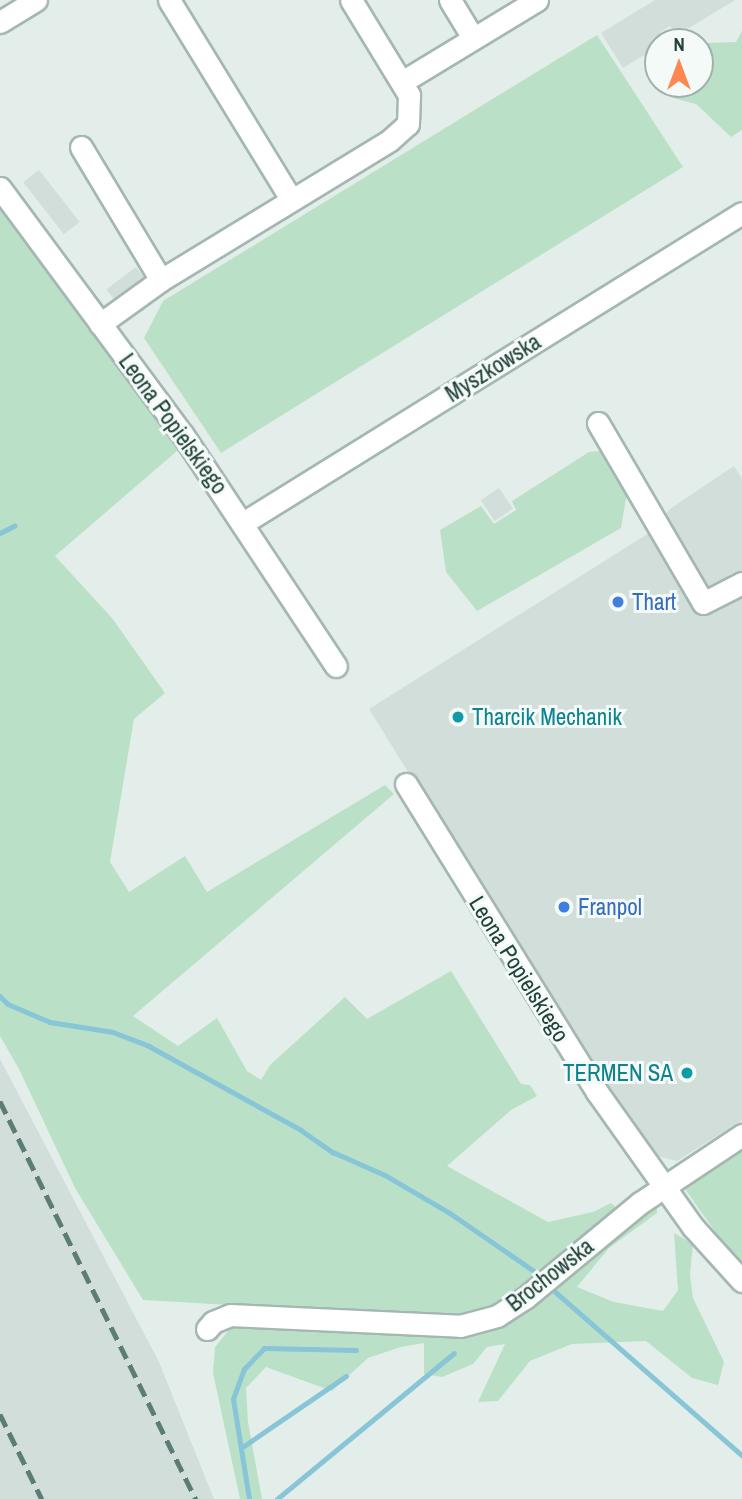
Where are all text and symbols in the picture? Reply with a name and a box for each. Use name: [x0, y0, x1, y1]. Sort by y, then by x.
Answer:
north arrow: [644, 28, 714, 98]
text: N: [673, 31, 685, 57]
street label: Myszkowska: [440, 328, 546, 408]
street label: Leona Popielskiego: [113, 348, 233, 500]
place label: Thart: [632, 588, 676, 616]
marker: Thart: [610, 594, 626, 610]
place label: Tharcik Mechanik: [472, 703, 622, 731]
marker: Tharcik Mechanik: [450, 709, 466, 725]
street label: Leona Popielskiego: [463, 891, 575, 1047]
place label: Franpol: [578, 893, 642, 921]
marker: Franpol: [556, 899, 572, 915]
place label: TERMEN SA: [563, 1059, 673, 1087]
marker: TERMEN SA: [679, 1065, 695, 1081]
street label: Brochowska: [501, 1233, 599, 1317]

